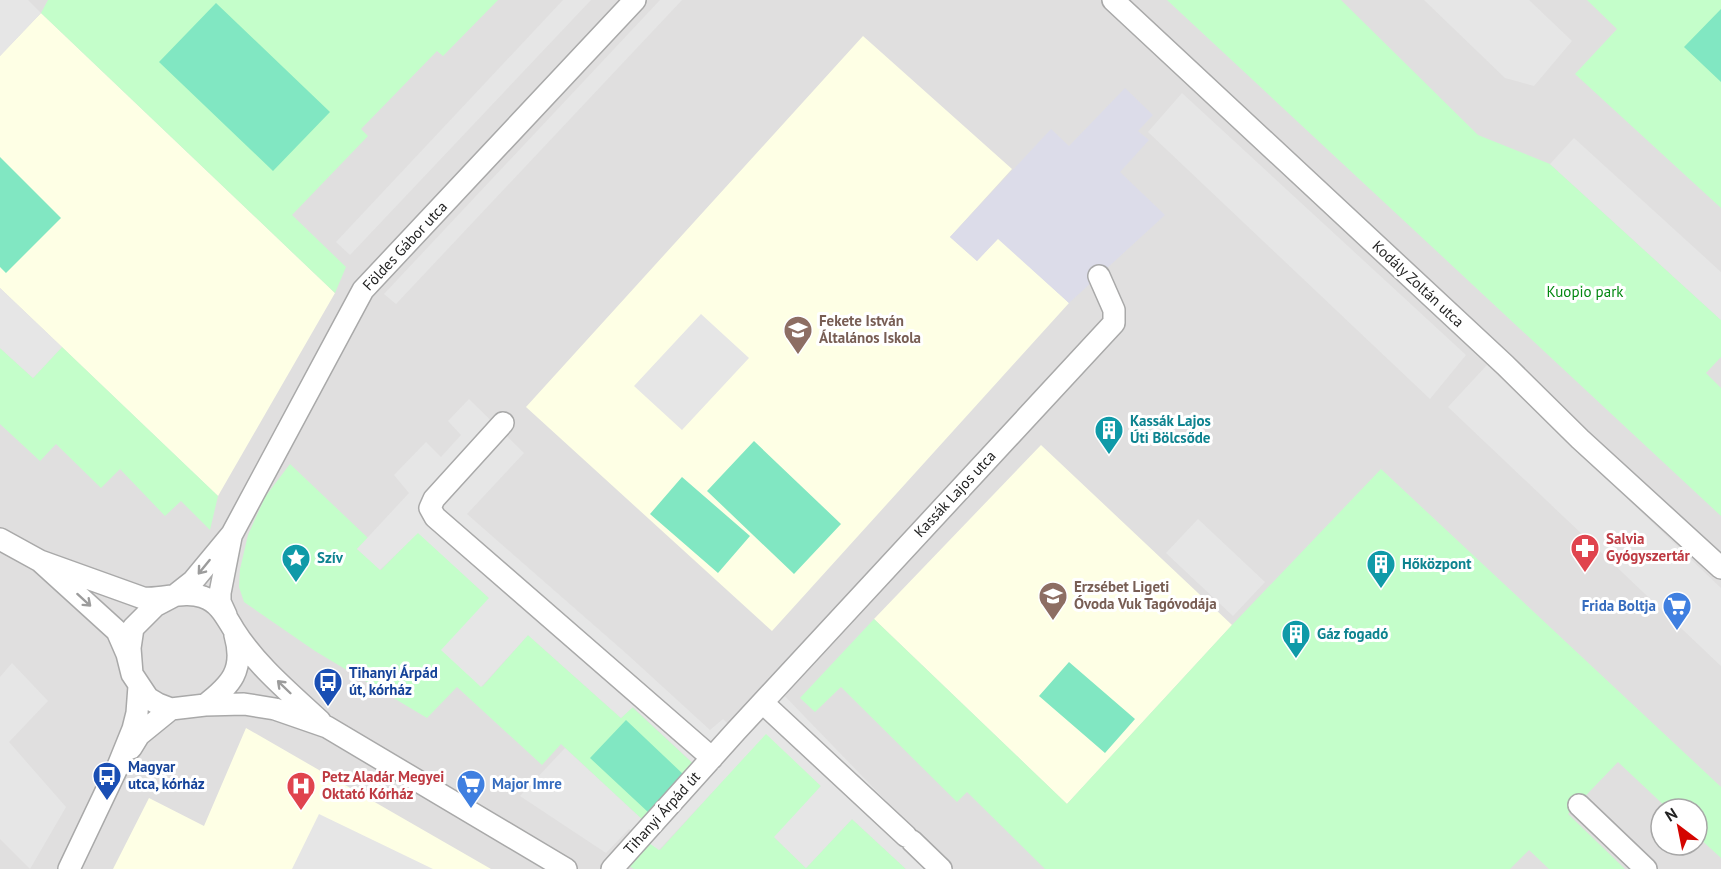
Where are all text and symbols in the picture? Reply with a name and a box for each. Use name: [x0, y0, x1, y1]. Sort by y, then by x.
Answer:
street label: Földes Gábor utca: [358, 197, 451, 294]
street label: Kodály Zoltán utca: [1369, 236, 1468, 331]
park label: Kuopio park: [1547, 282, 1624, 301]
place label: Fekete István Általános Iskola: [819, 311, 921, 347]
school or university icon: Fekete István Általános Iskola: [782, 314, 814, 356]
place label: Kassák Lajos Úti Bölcsőde: [1130, 411, 1211, 447]
building icon: Kassák Lajos Úti Bölcsőde: [1093, 414, 1125, 456]
street label: Kassák Lajos utca: [910, 446, 1000, 541]
place label: Salvia Gyógyszertár: [1606, 529, 1691, 565]
pharmacy icon: Salvia Gyógyszertár: [1569, 532, 1601, 574]
place icon: Szív: [280, 542, 312, 584]
place label: Szív: [317, 548, 344, 567]
building icon: Hőközpont: [1365, 548, 1397, 590]
place label: Hőközpont: [1402, 554, 1472, 573]
one-way arrow: [198, 559, 211, 575]
place label: Erzsébet Ligeti Óvoda Vuk Tagóvodája: [1074, 577, 1217, 613]
school or university icon: Erzsébet Ligeti Óvoda Vuk Tagóvodája: [1037, 580, 1069, 622]
supermarket icon: Frida Boltja: [1661, 590, 1693, 632]
one-way arrow: [76, 593, 91, 607]
place label: Frida Boltja: [1582, 596, 1656, 615]
building icon: Gáz fogadó: [1280, 618, 1312, 660]
place label: Gáz fogadó: [1317, 624, 1388, 643]
place label: Tihanyi Árpád út, kórház: [349, 663, 438, 699]
bus stop icon: Tihanyi Árpád út, kórház: [312, 666, 344, 708]
one-way arrow: [277, 680, 292, 695]
place label: Magyar utca, kórház: [128, 757, 205, 793]
bus stop icon: Magyar utca, kórház: [91, 760, 123, 802]
place label: Petz Aladár Megyei Oktató Kórház: [322, 767, 444, 803]
street label: Tihanyi Árpád út: [619, 767, 704, 858]
supermarket icon: Major Imre: [455, 768, 487, 810]
hospital icon: Petz Aladár Megyei Oktató Kórház: [285, 770, 317, 812]
place label: Major Imre: [492, 774, 562, 793]
north arrow: [1649, 797, 1709, 857]
text: N: [1661, 803, 1681, 826]

